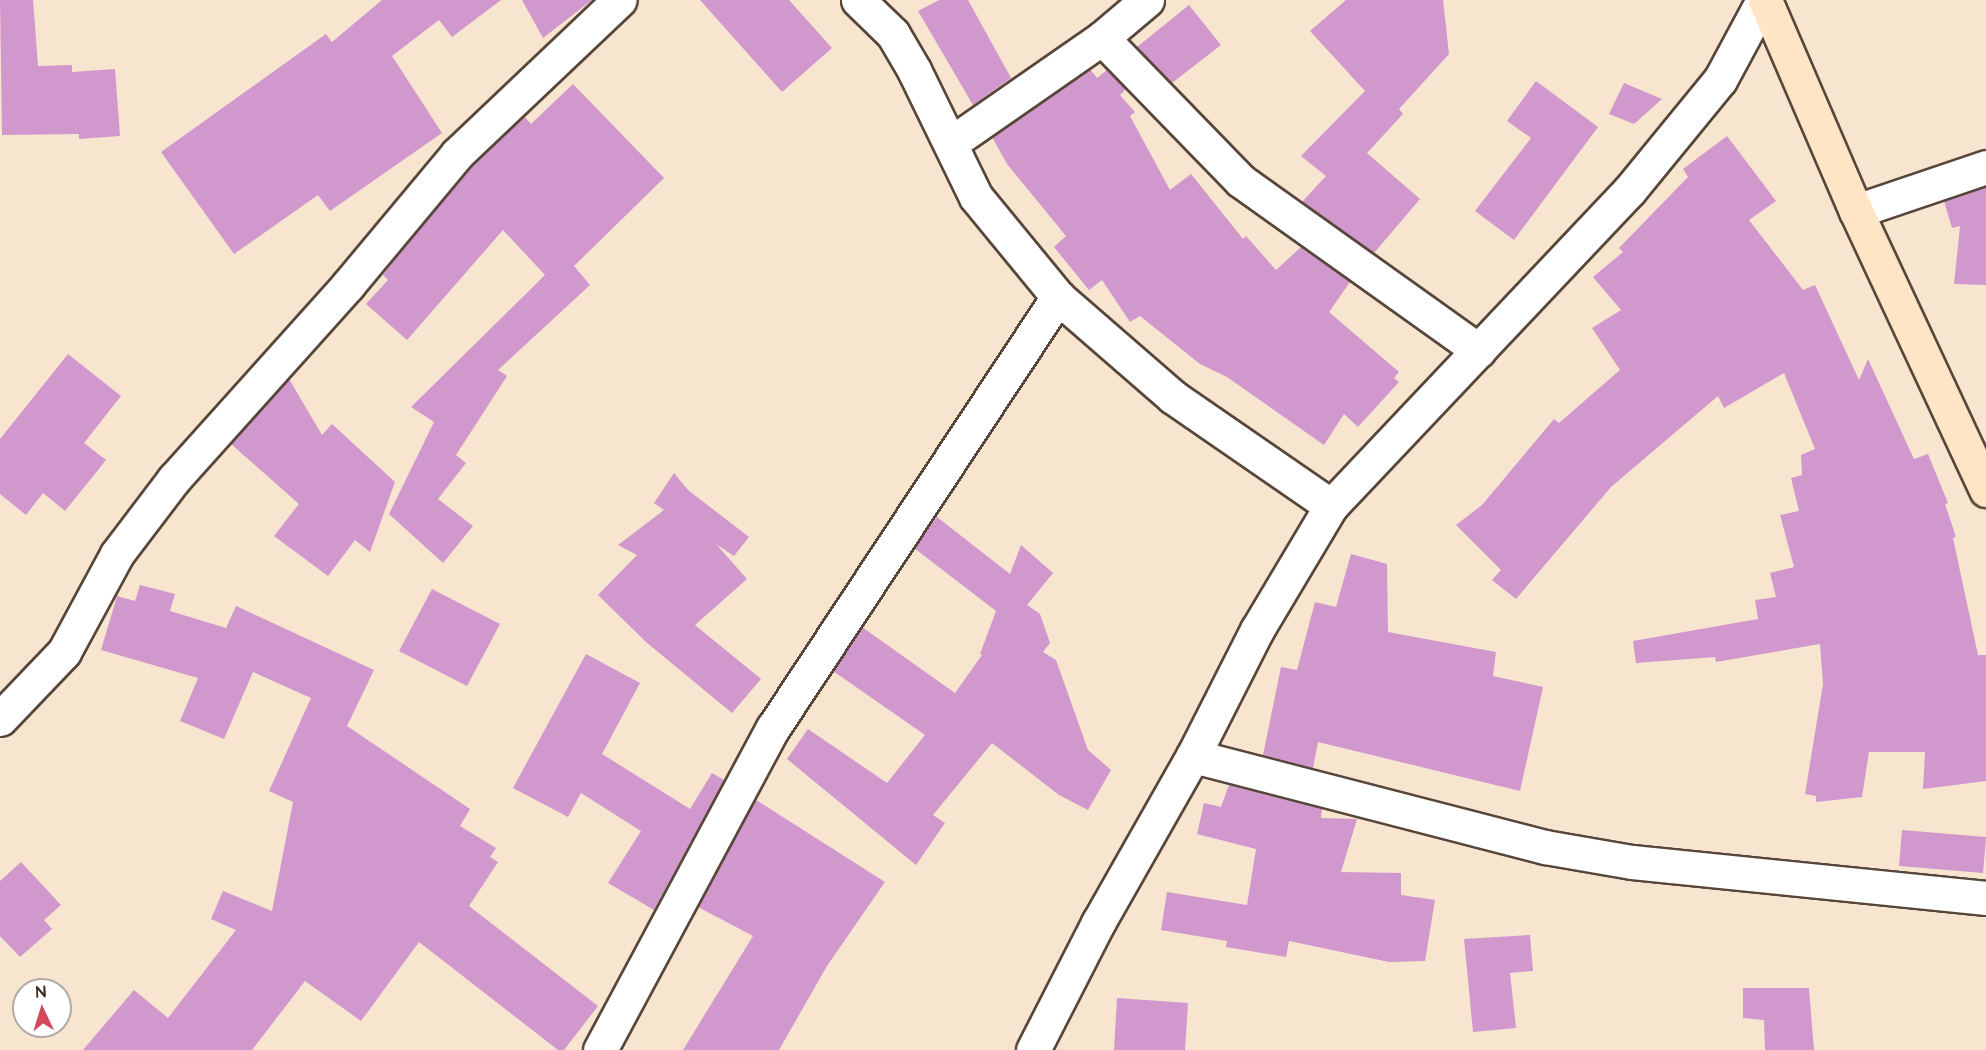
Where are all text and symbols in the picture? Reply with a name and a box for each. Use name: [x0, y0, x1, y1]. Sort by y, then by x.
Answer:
north arrow: [12, 978, 72, 1038]
text: N: [35, 981, 47, 1003]

